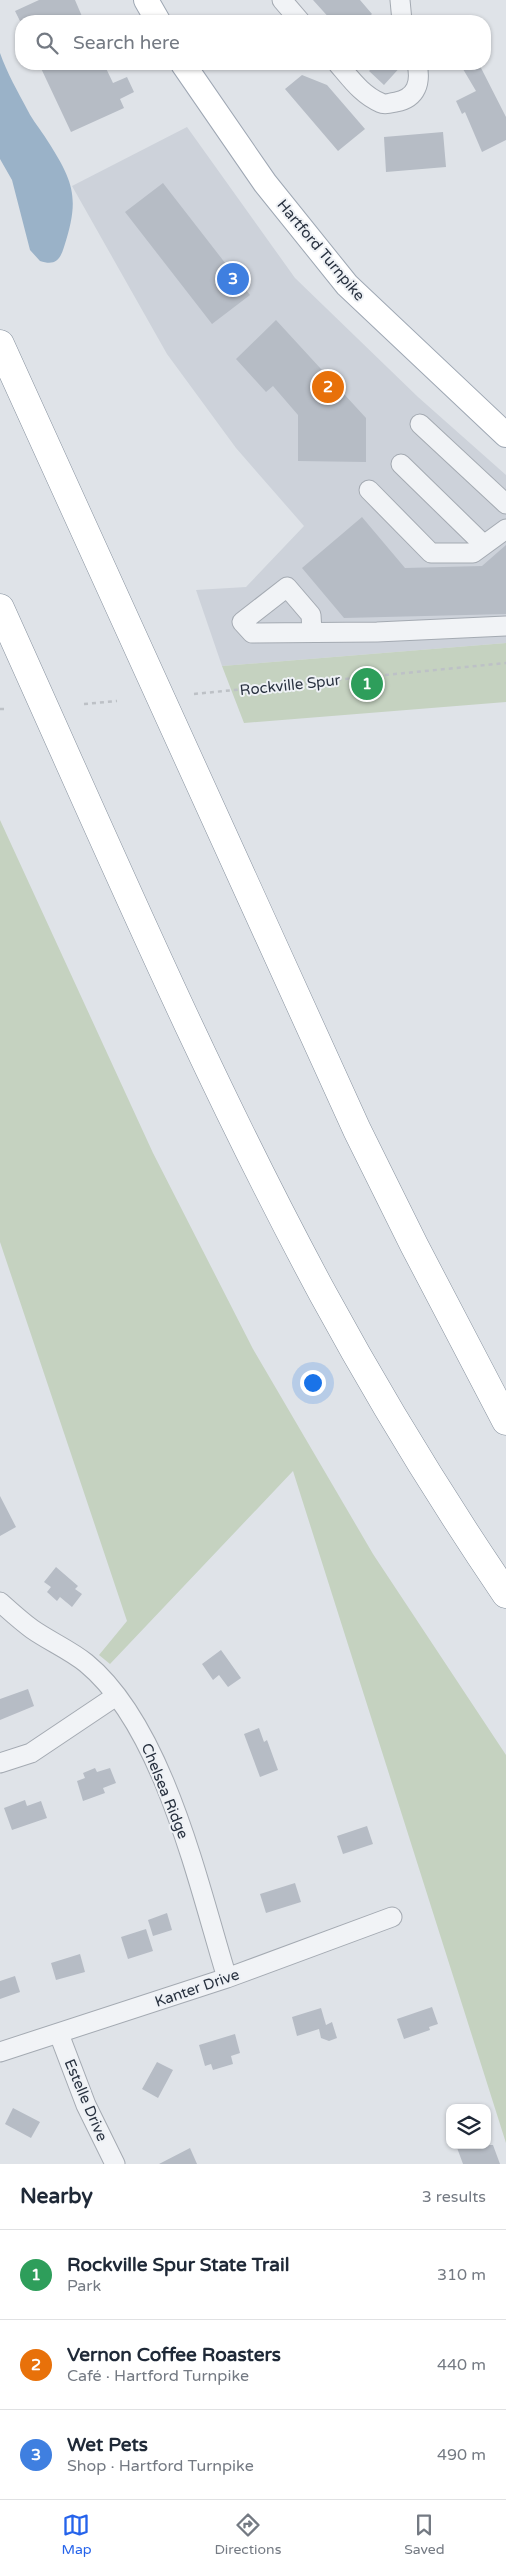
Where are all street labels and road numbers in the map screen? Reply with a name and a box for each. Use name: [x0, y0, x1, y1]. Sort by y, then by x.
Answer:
street label: Hartford Turnpike: [273, 196, 369, 304]
street label: Rockville Spur: [239, 671, 341, 699]
street label: Chelsea Ridge: [138, 1741, 192, 1841]
street label: Kanter Drive: [152, 1965, 242, 2011]
street label: Estelle Drive: [61, 2056, 111, 2144]

